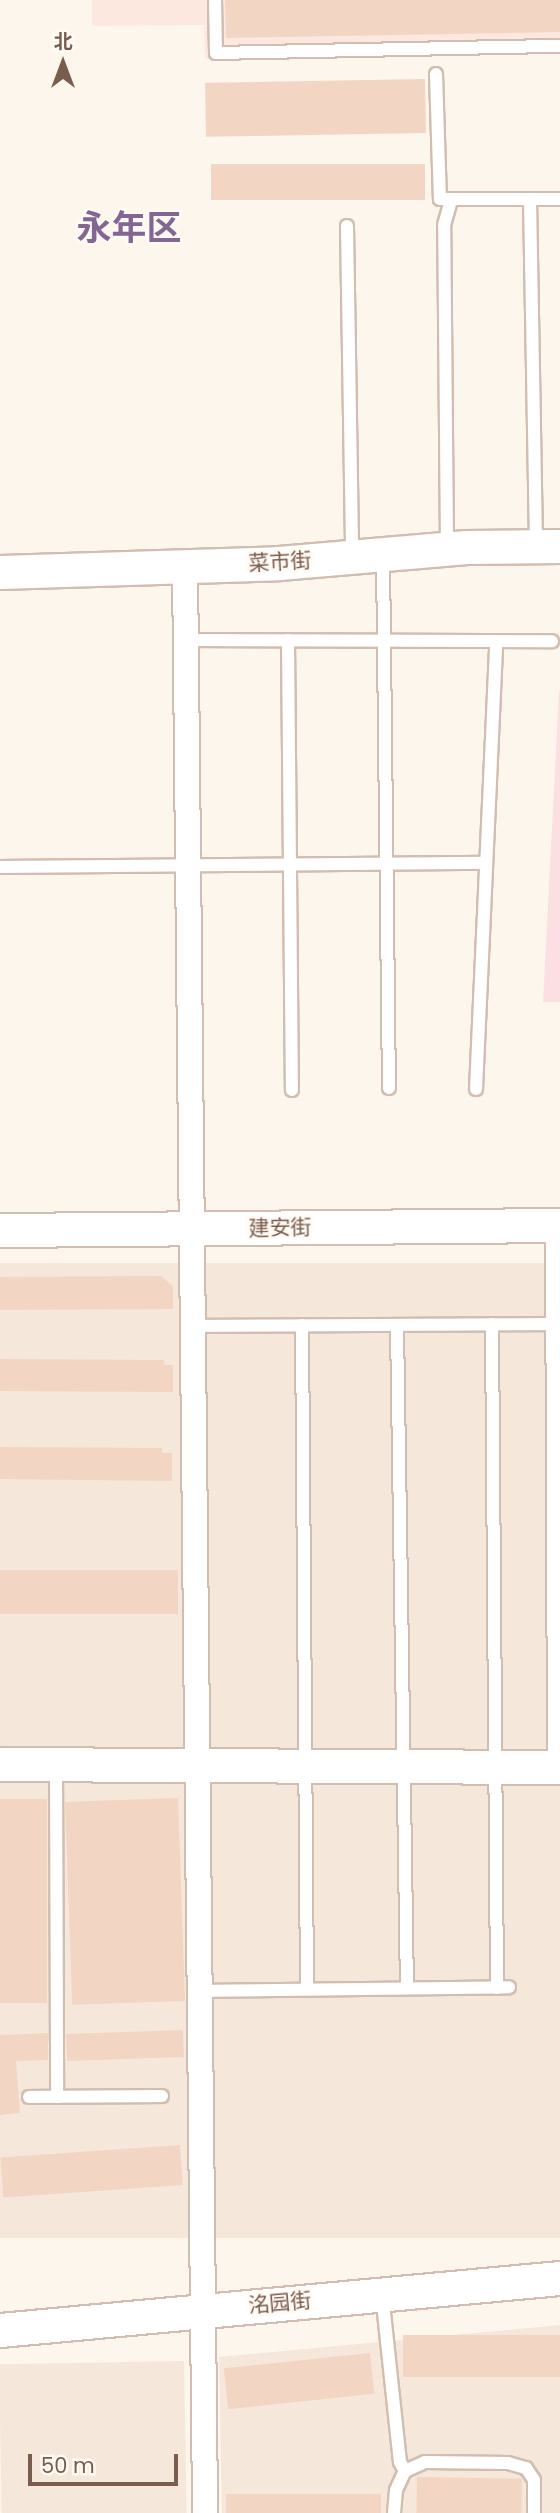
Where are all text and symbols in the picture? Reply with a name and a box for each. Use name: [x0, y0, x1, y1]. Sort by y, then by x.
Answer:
north arrow: [28, 28, 98, 98]
text: 北: [53, 28, 73, 55]
district label: 永年区: [77, 207, 181, 249]
street label: 菜市街: [248, 548, 312, 576]
street label: 建安街: [248, 1215, 312, 1241]
street label: 洺园街: [248, 2288, 312, 2318]
scale bar: [32, 2440, 182, 2484]
text: 50 m: [41, 2451, 95, 2480]

